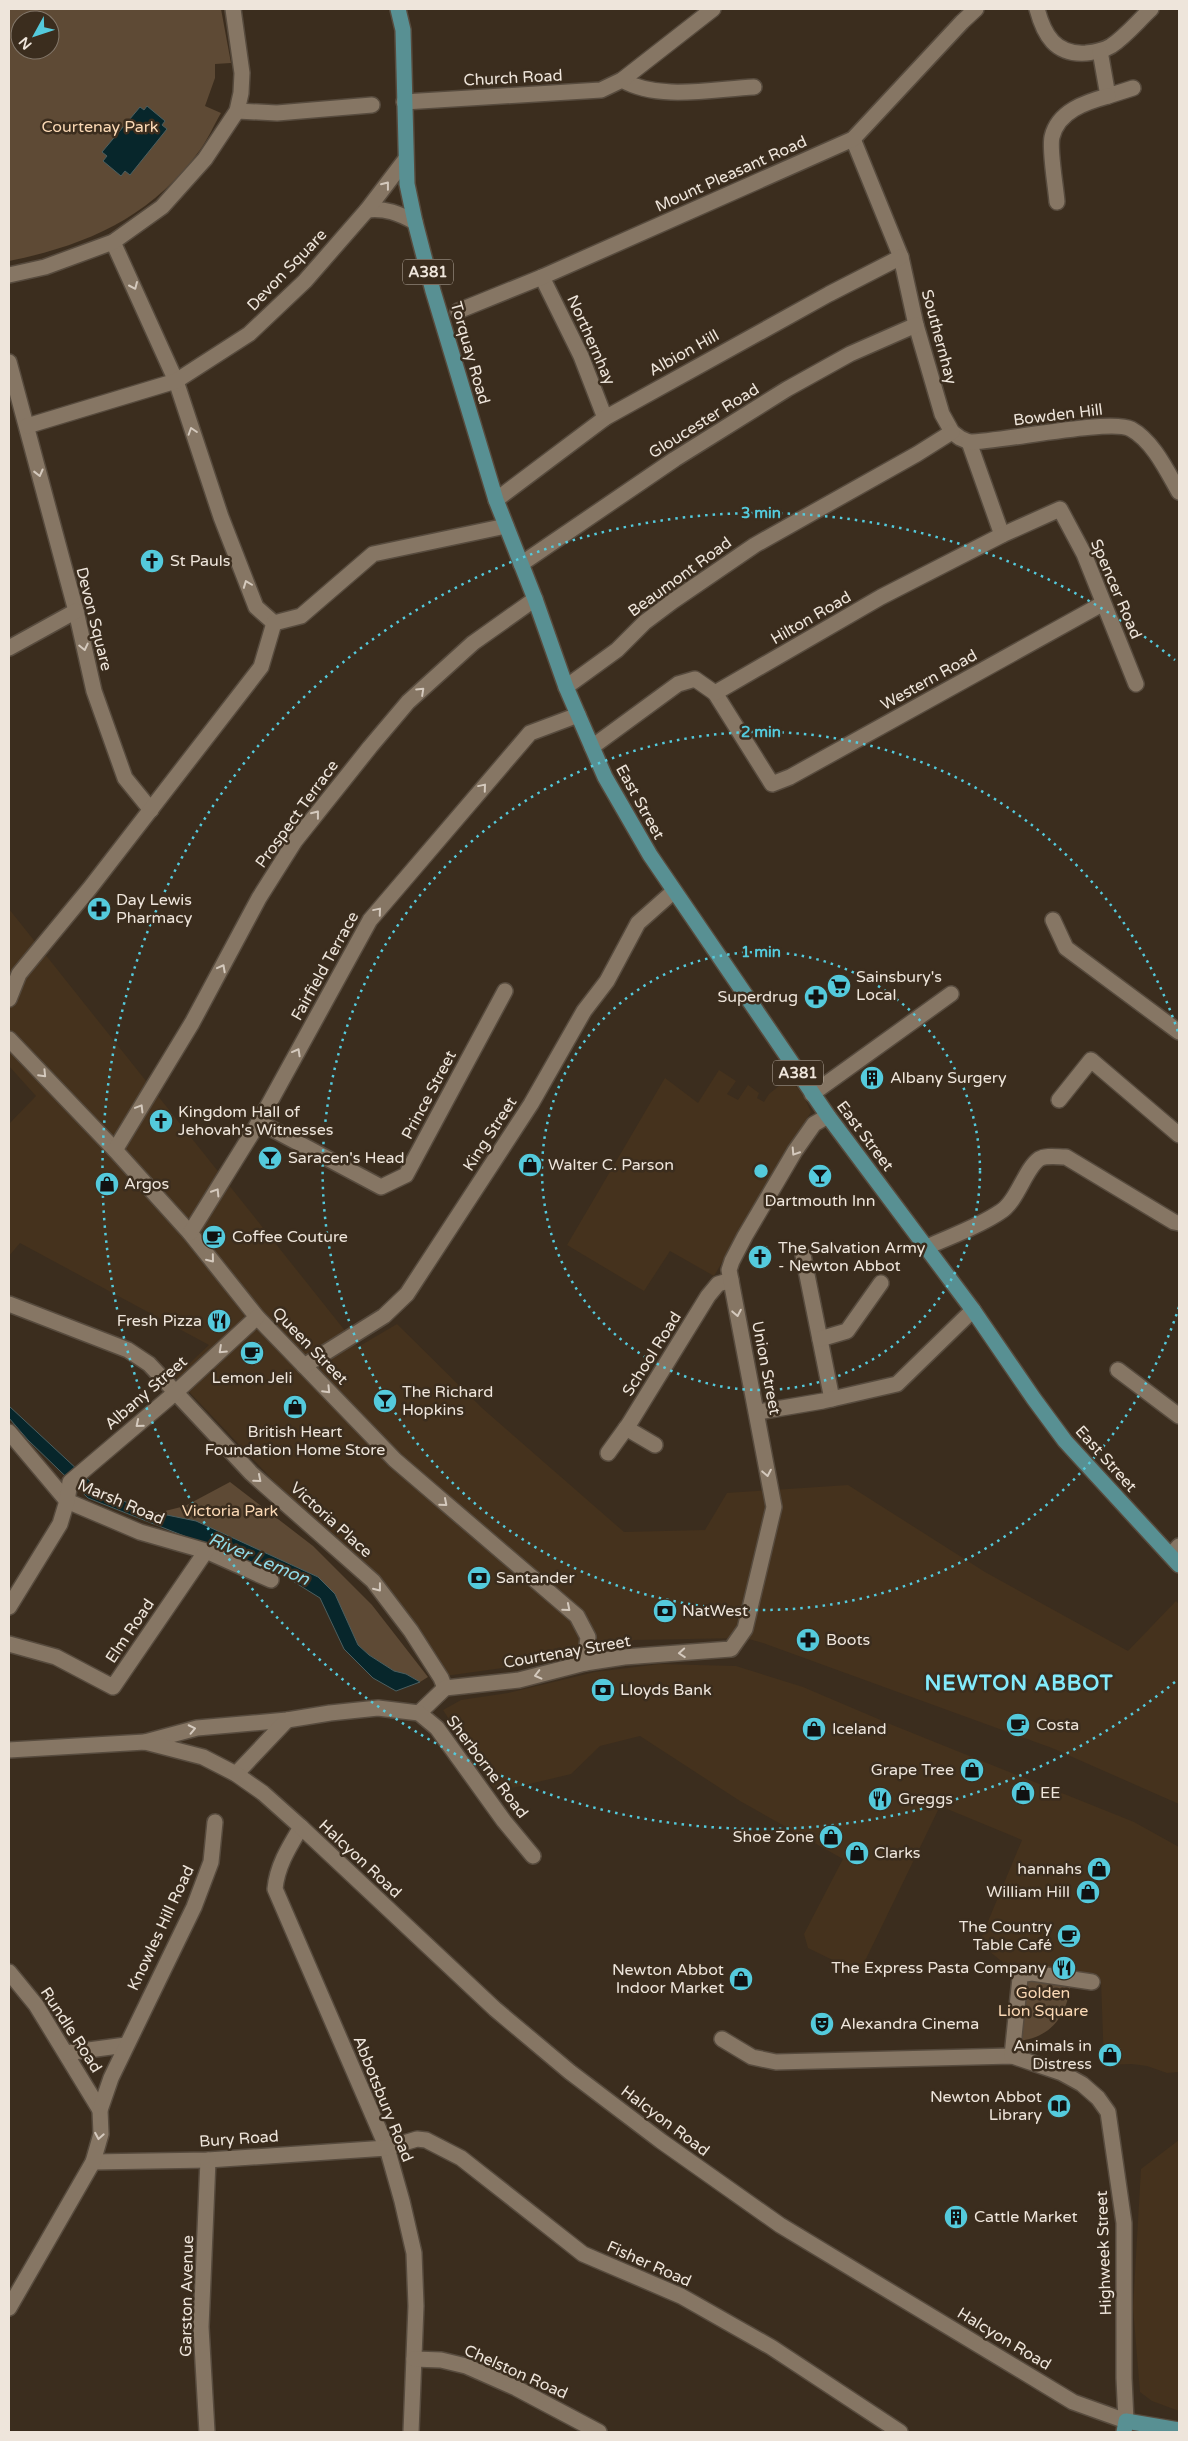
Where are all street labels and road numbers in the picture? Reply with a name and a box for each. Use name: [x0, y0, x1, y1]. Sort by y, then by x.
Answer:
street label: Church Road: [463, 65, 563, 91]
street label: Mount Pleasant Road: [652, 132, 810, 216]
street label: Devon Square: [243, 225, 331, 315]
road number: A381: [403, 260, 453, 284]
street label: Southernhay: [917, 287, 961, 387]
street label: Northernhay: [562, 292, 620, 388]
street label: Torquay Road: [446, 299, 494, 407]
street label: Albion Hill: [645, 325, 723, 381]
street label: Gloucester Road: [645, 379, 763, 463]
street label: Bowden Hill: [1012, 400, 1104, 430]
street label: Beaumont Road: [624, 533, 736, 621]
street label: Spencer Road: [1086, 536, 1146, 642]
street label: Devon Square: [71, 565, 117, 673]
street label: Hilton Road: [767, 587, 855, 649]
street label: Western Road: [877, 645, 981, 715]
street label: Prospect Terrace: [251, 756, 343, 872]
street label: East Street: [611, 761, 669, 843]
street label: Fairfield Terrace: [287, 908, 363, 1024]
street label: Prince Street: [397, 1047, 461, 1143]
road number: A381: [773, 1060, 823, 1086]
street label: King Street: [459, 1093, 521, 1175]
street label: East Street: [832, 1097, 898, 1175]
street label: Queen Street: [268, 1303, 352, 1389]
street label: School Road: [618, 1308, 686, 1400]
street label: Union Street: [747, 1319, 785, 1417]
street label: Albany Street: [101, 1352, 191, 1434]
street label: East Street: [1071, 1422, 1141, 1496]
street label: Marsh Road: [75, 1475, 167, 1529]
street label: Victoria Place: [286, 1478, 376, 1562]
street label: Elm Road: [101, 1595, 159, 1667]
street label: Courtenay Street: [502, 1631, 632, 1673]
street label: Sherborne Road: [442, 1712, 532, 1822]
street label: Halcyon Road: [314, 1816, 406, 1902]
street label: Knowles Hill Road: [123, 1862, 199, 1994]
street label: Rundle Road: [36, 1983, 106, 2077]
street label: Abbotsbury Road: [349, 2033, 417, 2165]
street label: Halcyon Road: [617, 2081, 713, 2161]
street label: Bury Road: [198, 2126, 280, 2152]
street label: Highweek Street: [1092, 2190, 1116, 2316]
street label: Garston Avenue: [176, 2235, 198, 2357]
street label: Fisher Road: [604, 2236, 694, 2292]
street label: Halcyon Road: [953, 2303, 1055, 2375]
street label: Chelston Road: [461, 2340, 571, 2404]

